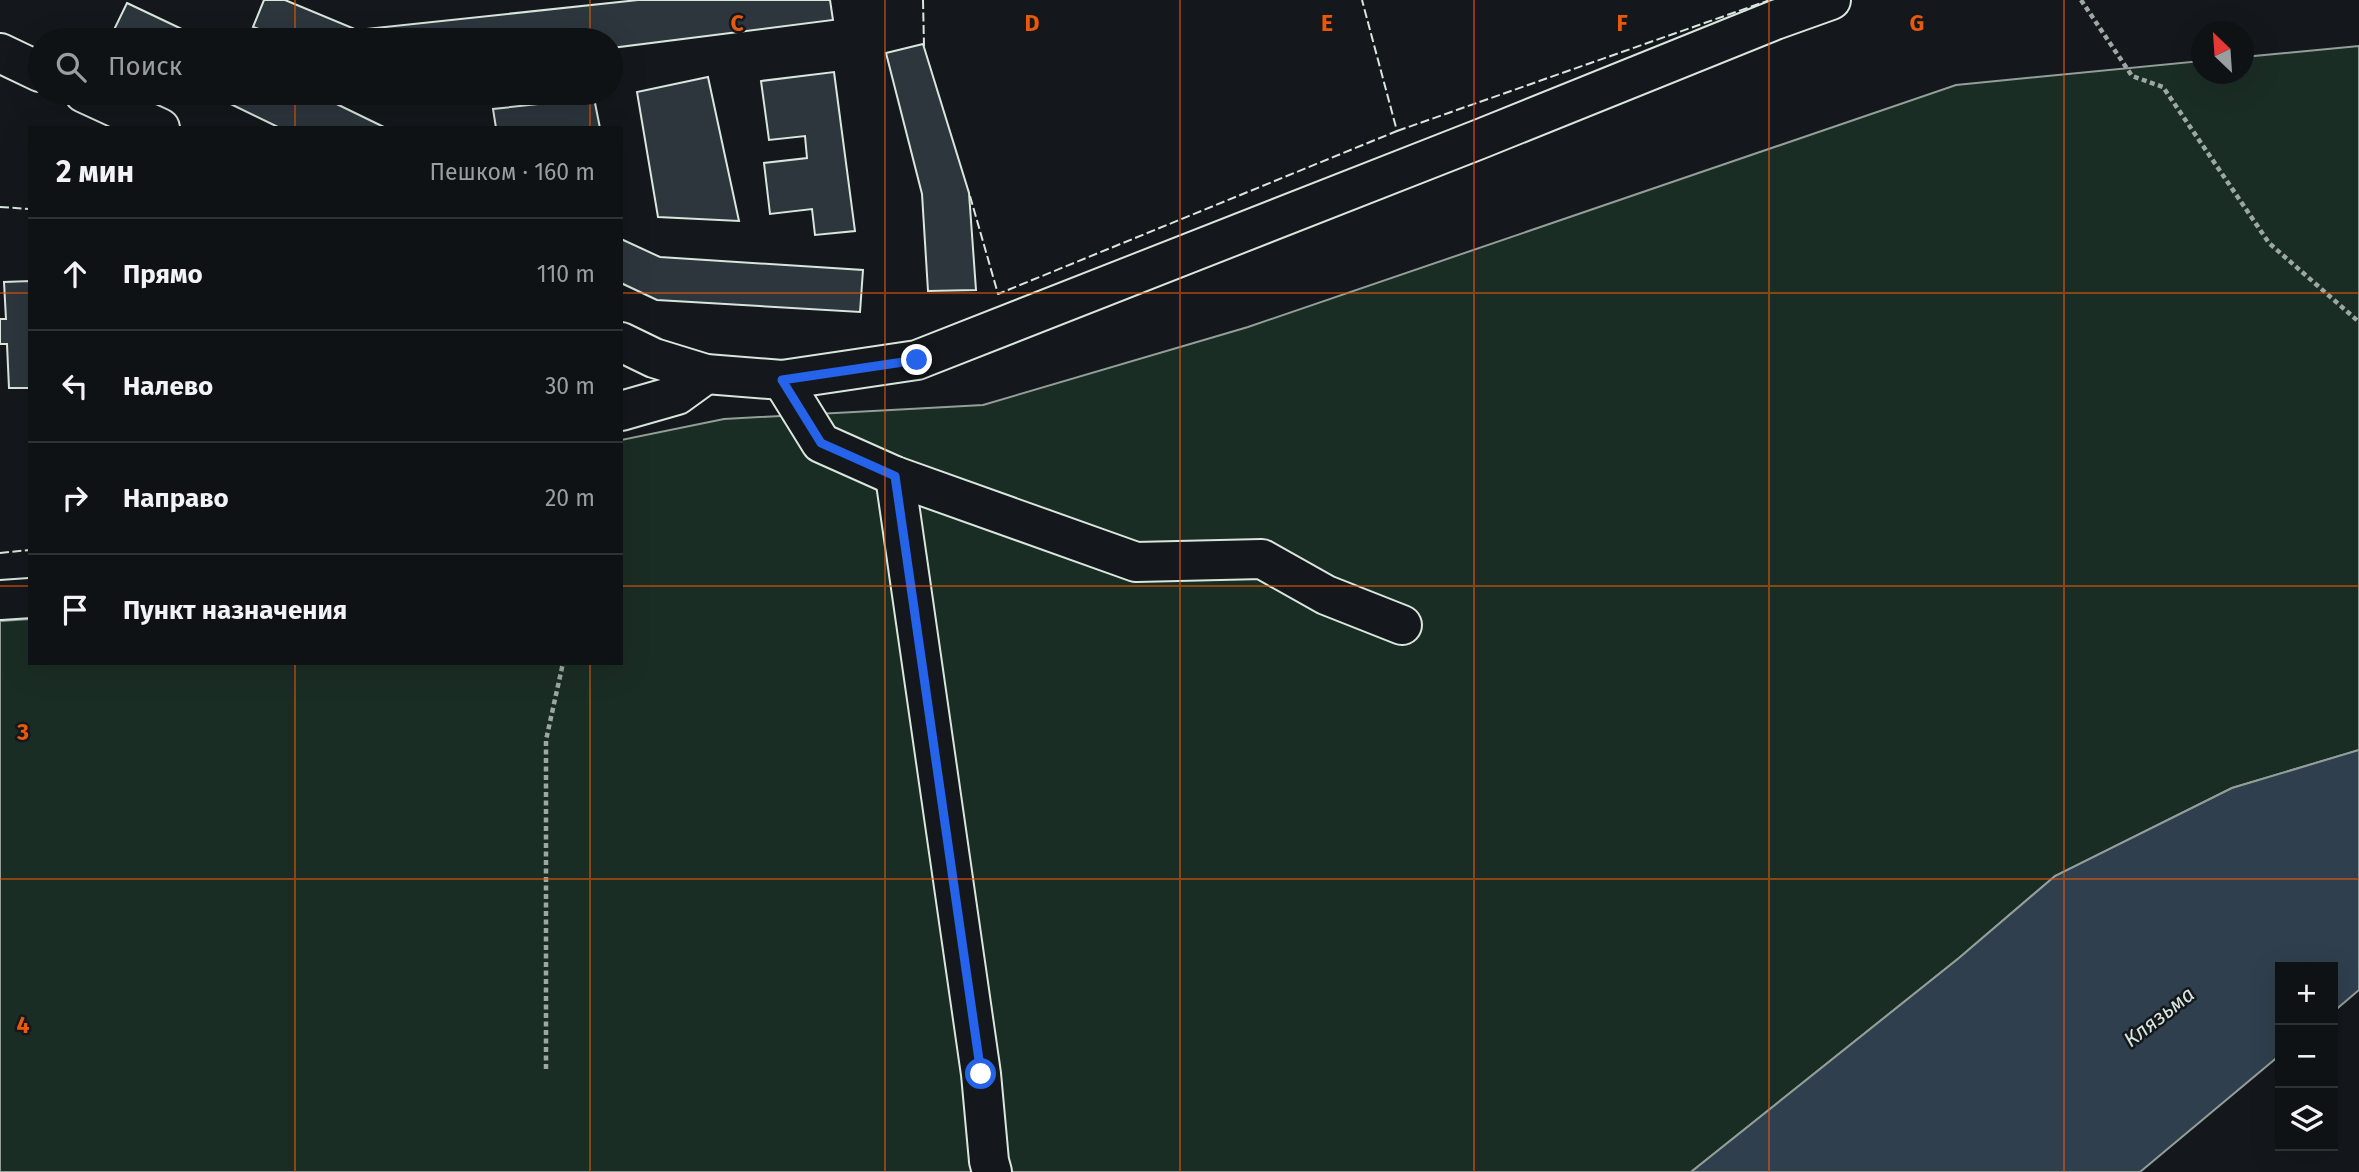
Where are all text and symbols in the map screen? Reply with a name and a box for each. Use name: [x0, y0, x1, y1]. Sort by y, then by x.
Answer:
text: C: [730, 9, 744, 37]
text: D: [1025, 9, 1040, 37]
text: E: [1321, 9, 1333, 37]
text: F: [1616, 9, 1628, 37]
text: G: [1910, 9, 1924, 37]
north arrow: [2191, 21, 2254, 84]
search box: [28, 28, 623, 105]
icon: search: [52, 48, 90, 86]
text: Поиск: [108, 51, 182, 82]
text: 2 мин: [56, 154, 134, 190]
text: Пешком · 160 m: [429, 158, 595, 186]
icon: ahead: [56, 255, 94, 293]
text: Прямо: [123, 259, 203, 290]
text: 110 m: [537, 260, 595, 288]
route end: [901, 344, 932, 375]
icon: left: [56, 367, 94, 405]
text: Налево: [123, 371, 213, 402]
text: 30 m: [545, 372, 595, 400]
icon: right: [56, 479, 94, 517]
text: Направо: [123, 483, 229, 514]
text: 20 m: [545, 484, 595, 512]
icon: arrive: [56, 591, 94, 629]
text: Пункт назначения: [123, 595, 347, 626]
text: 3: [16, 718, 29, 746]
map controls: [2275, 962, 2338, 1151]
button: +: [2275, 962, 2338, 1025]
water label: Клязьма: [2118, 981, 2200, 1053]
text: 4: [17, 1011, 30, 1039]
button: −: [2275, 1025, 2338, 1088]
route start: [965, 1058, 996, 1089]
button: layers: [2275, 1088, 2338, 1151]

